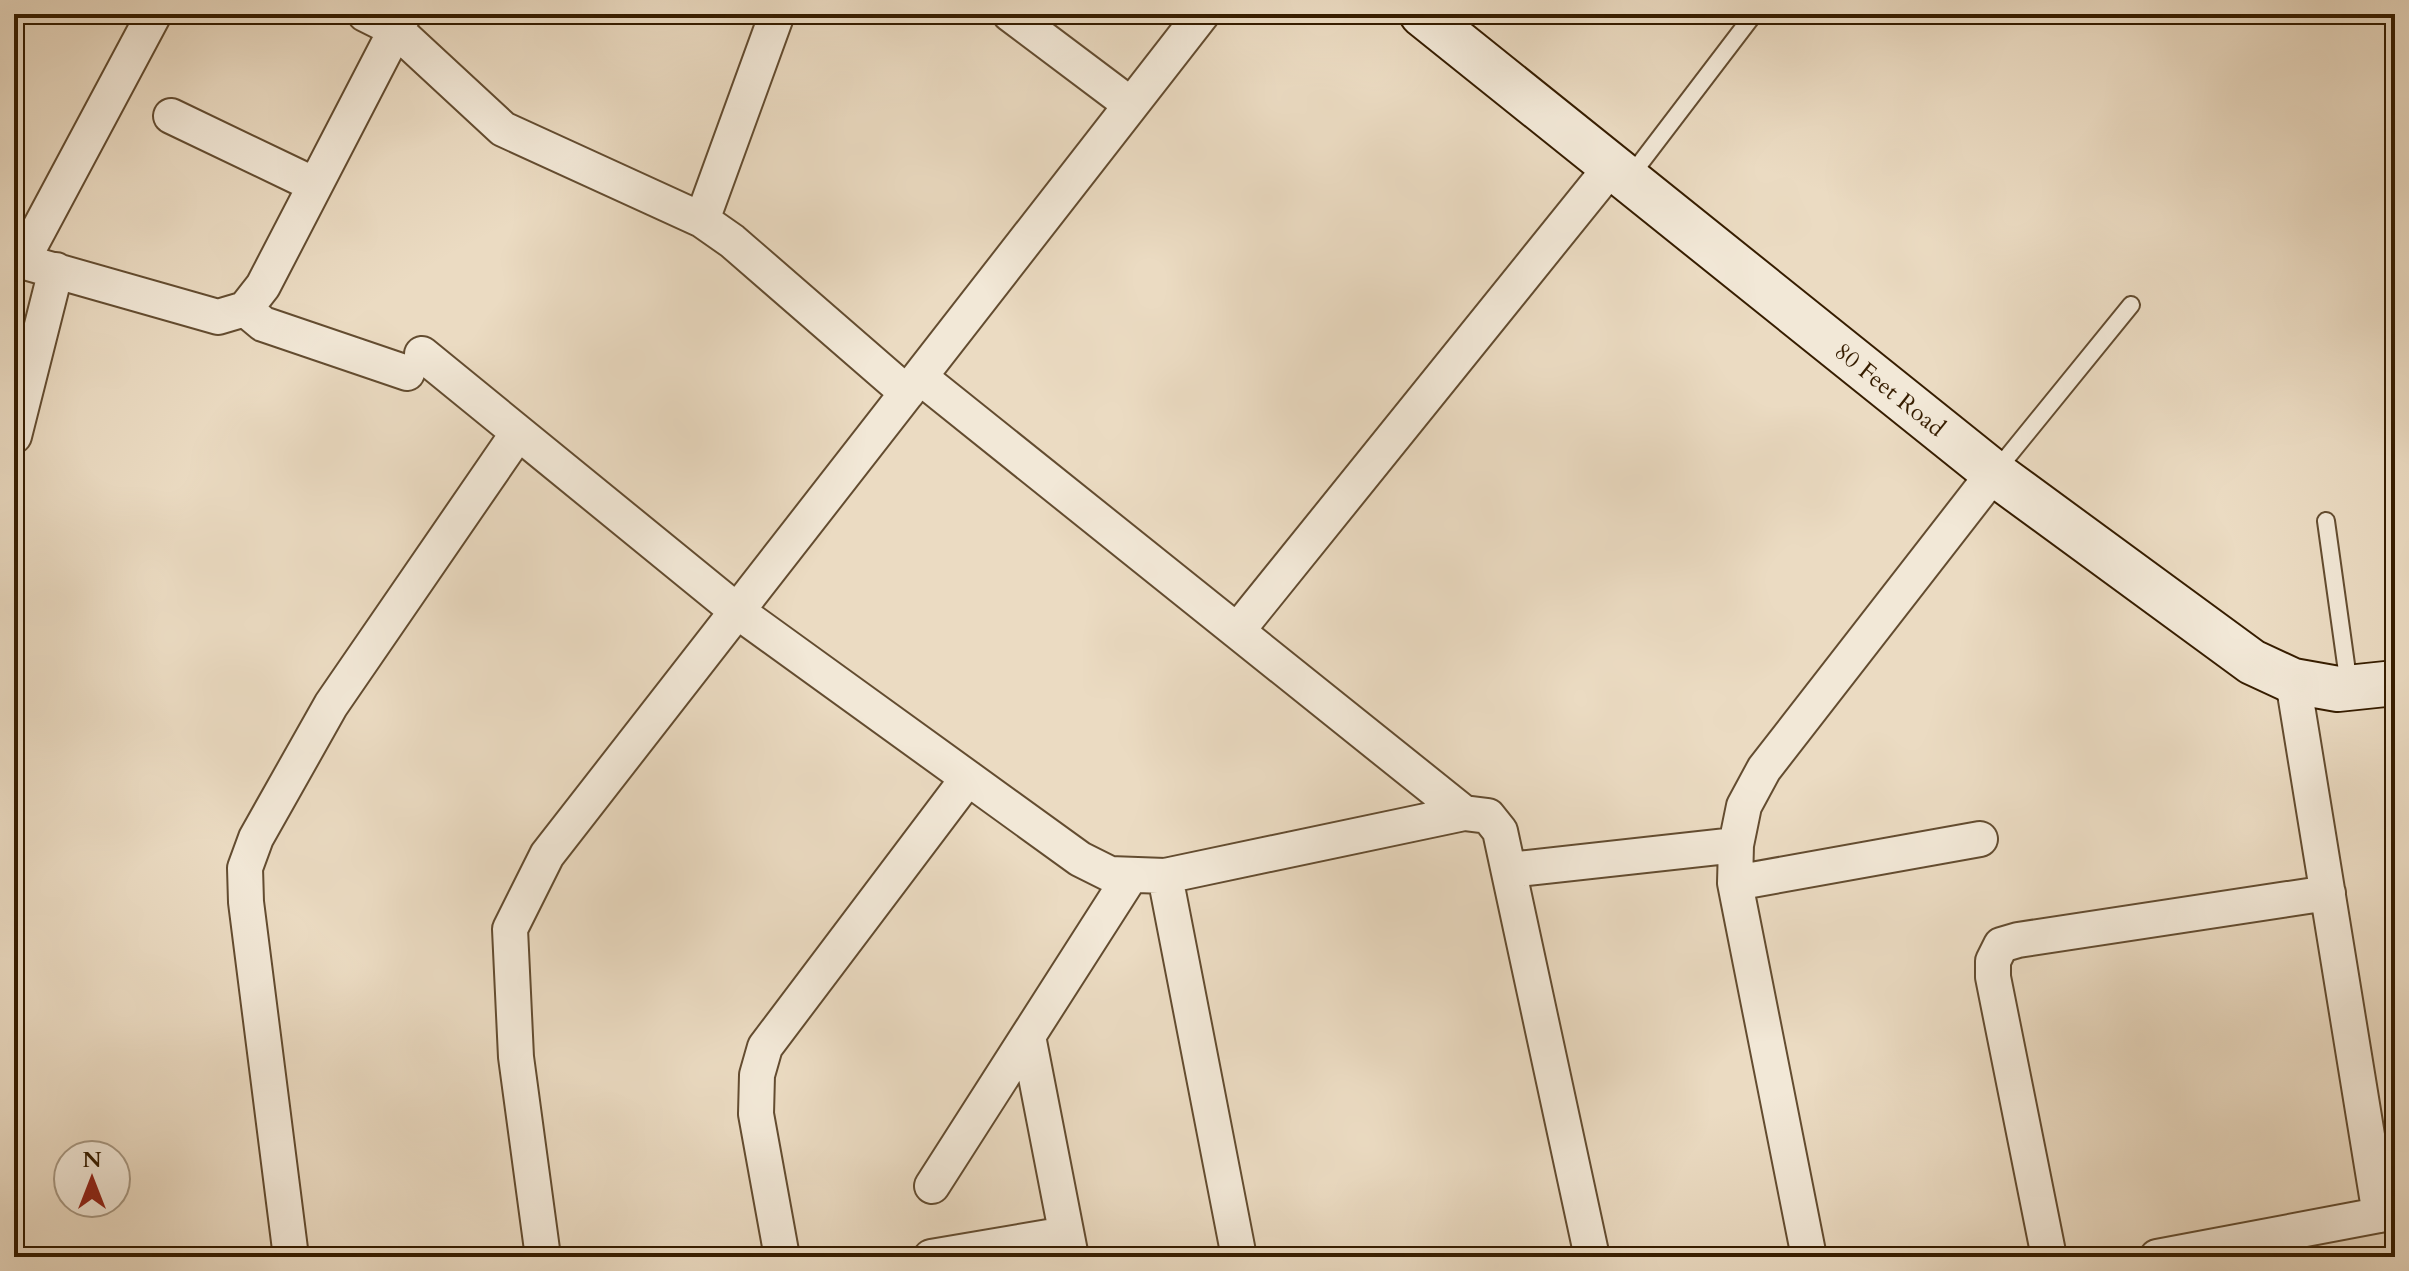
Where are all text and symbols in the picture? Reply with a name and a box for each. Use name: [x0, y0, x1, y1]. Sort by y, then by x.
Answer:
street label: 80 Feet Road: [1827, 335, 1952, 445]
north arrow: [52, 1139, 132, 1219]
text: N: [82, 1145, 102, 1175]

